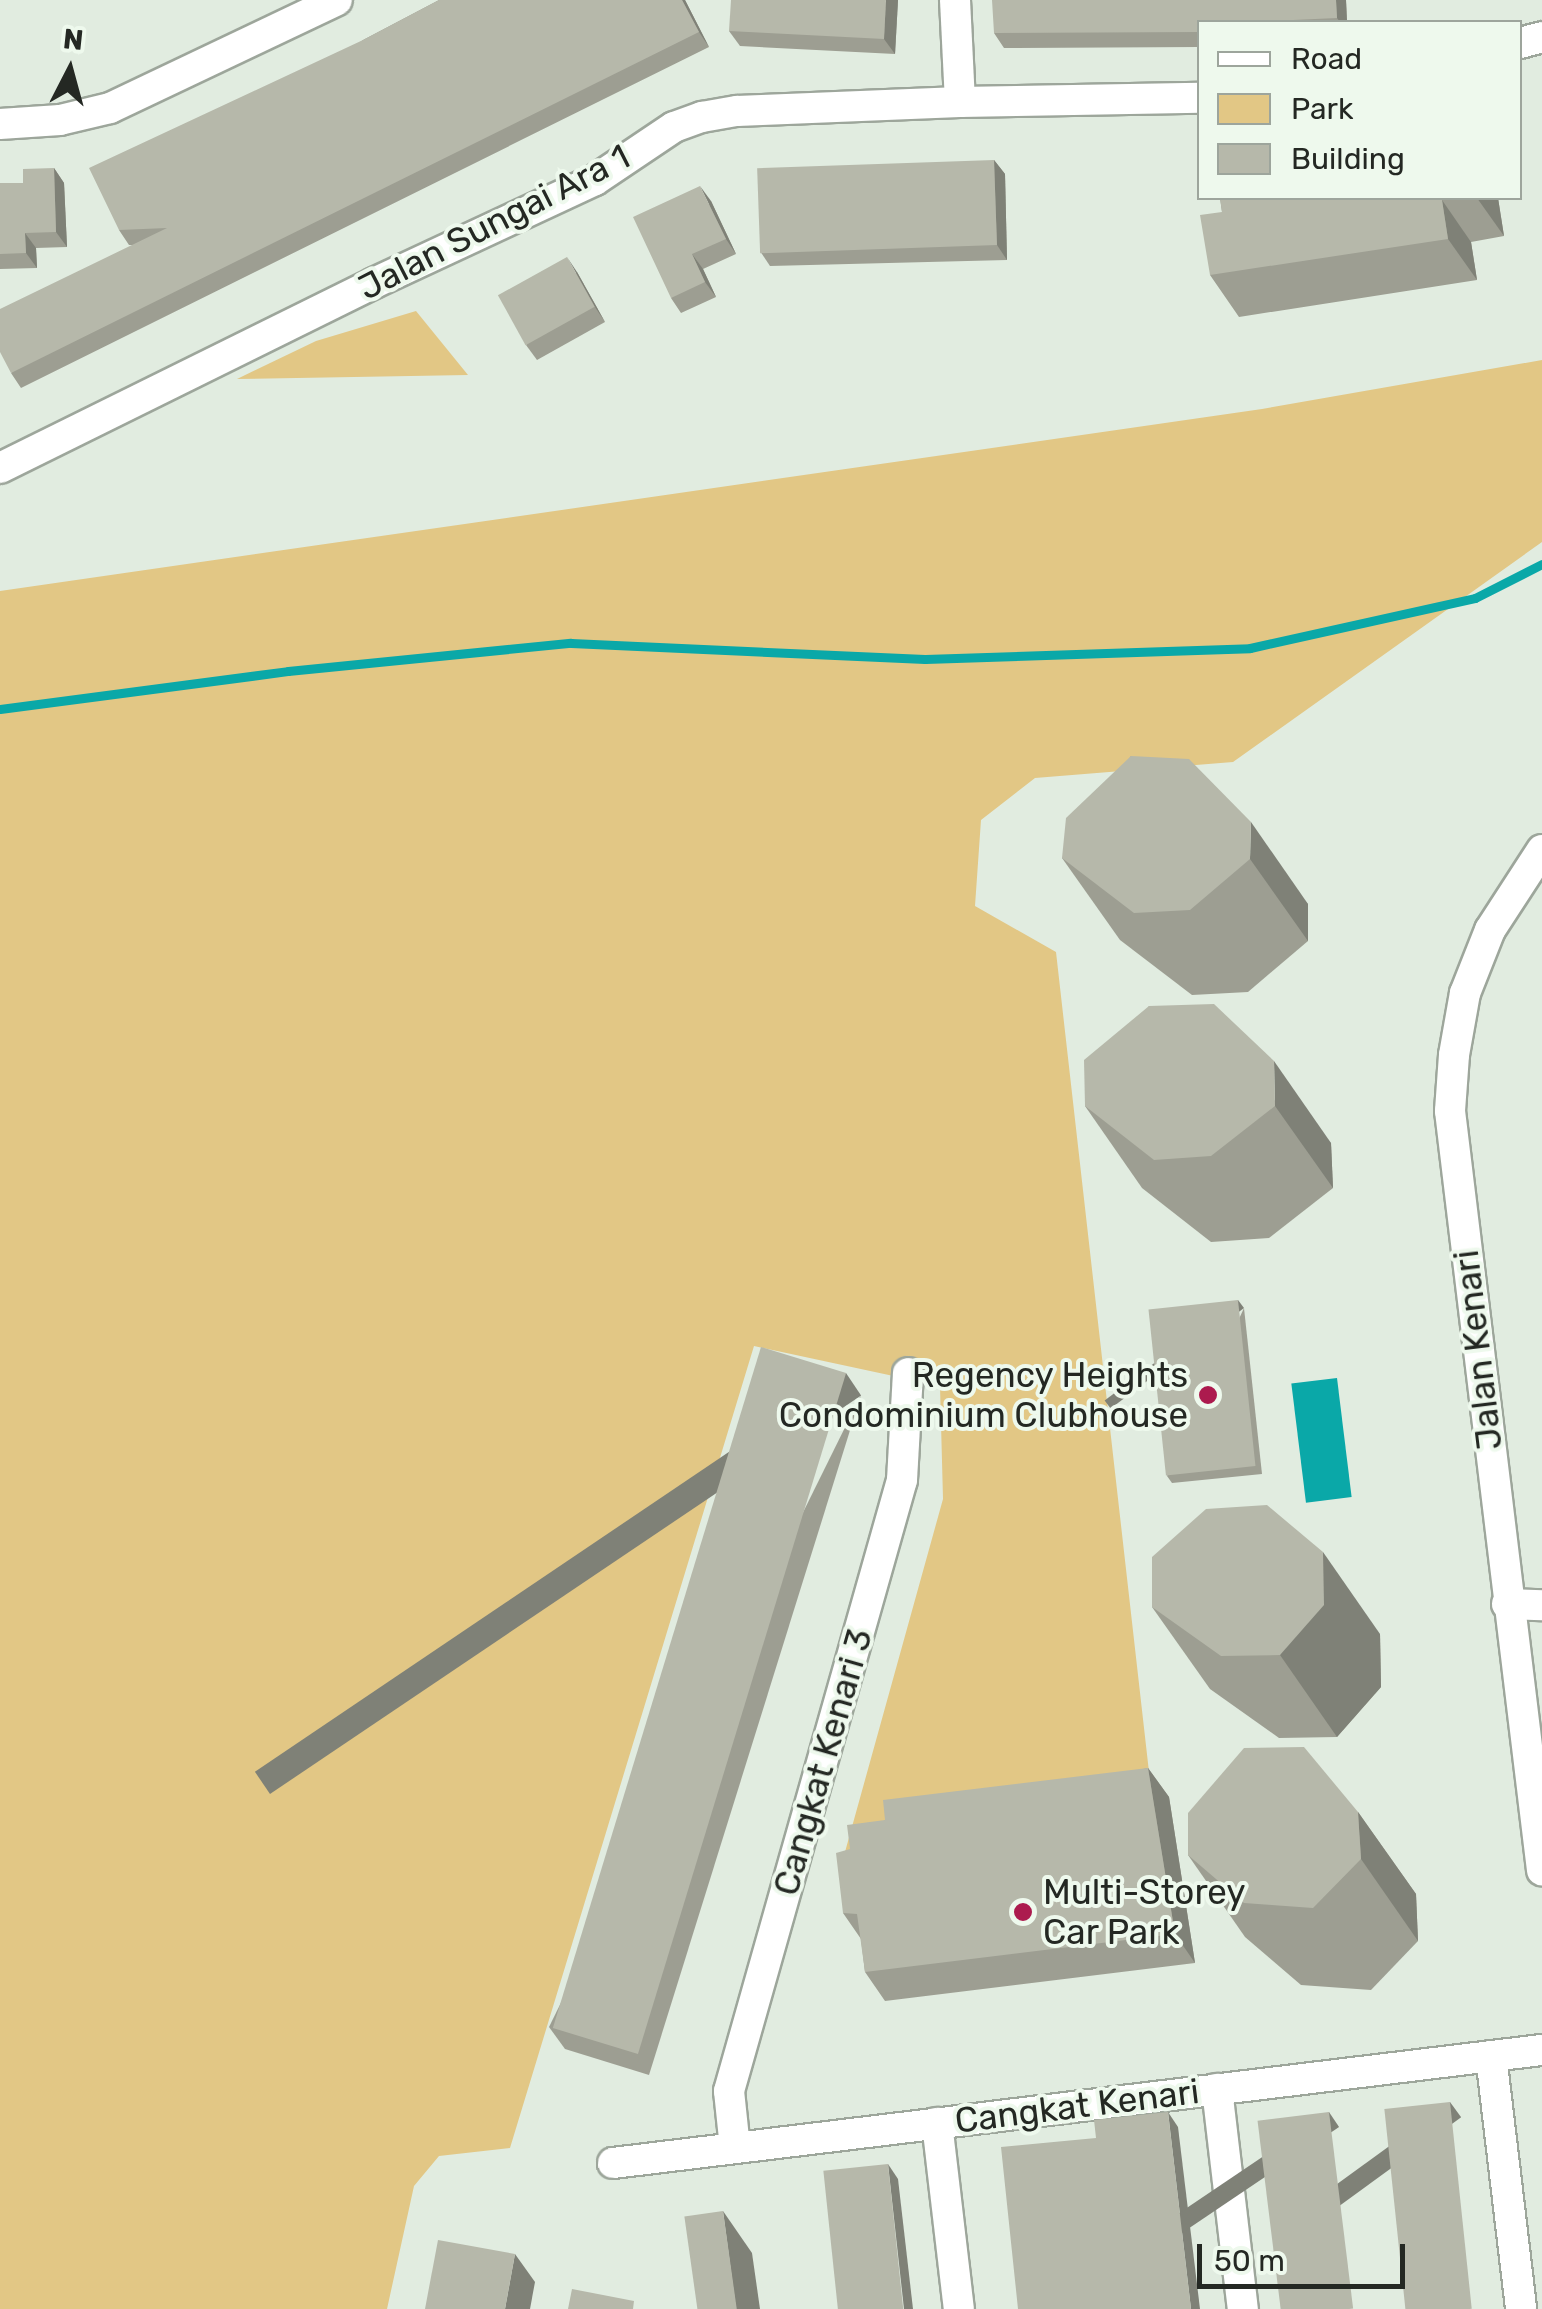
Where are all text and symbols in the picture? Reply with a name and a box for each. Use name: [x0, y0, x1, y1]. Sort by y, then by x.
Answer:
north arrow: [20, 20, 120, 120]
legend: [1197, 20, 1522, 200]
text: N: [61, 22, 85, 57]
text: Road: [1291, 41, 1362, 77]
text: Park: [1291, 91, 1353, 127]
street label: Jalan Sungai Ara 1: [351, 135, 637, 309]
text: Building: [1291, 141, 1405, 177]
street label: Jalan Kenari: [1445, 1248, 1511, 1452]
place label: Regency Heights Condominium Clubhouse: [779, 1354, 1188, 1436]
marker: Regency Heights Condominium Clubhouse: [1197, 1384, 1219, 1406]
street label: Cangkat Kenari 3: [765, 1624, 881, 1900]
place label: Multi-Storey Car Park: [1043, 1871, 1246, 1953]
marker: Multi-Storey Car Park: [1012, 1901, 1034, 1923]
street label: Cangkat Kenari: [952, 2070, 1202, 2142]
scale bar: [1202, 2224, 1410, 2286]
text: 50 m: [1214, 2243, 1285, 2279]

